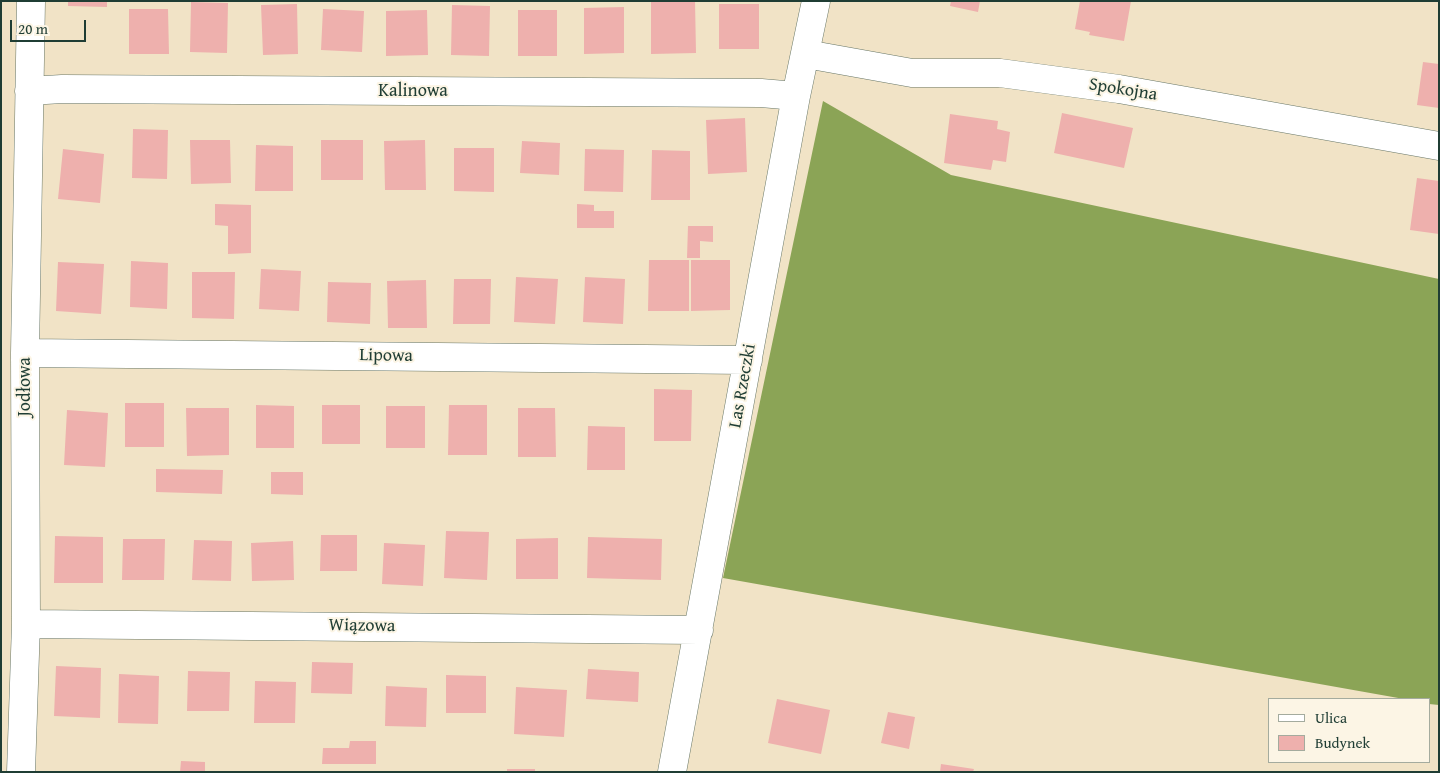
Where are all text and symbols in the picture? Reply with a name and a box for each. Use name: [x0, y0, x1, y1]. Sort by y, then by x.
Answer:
scale bar: [12, 10, 89, 42]
text: 20 m: [18, 18, 48, 39]
street label: Spokojna: [1087, 74, 1159, 106]
street label: Kalinowa: [378, 80, 448, 102]
street label: Las Rzeczki: [725, 342, 761, 430]
street label: Lipowa: [359, 345, 413, 367]
street label: Jodłowa: [14, 357, 36, 417]
street label: Wiązowa: [328, 615, 396, 637]
legend: [1268, 698, 1430, 763]
text: Ulica: [1315, 707, 1347, 728]
text: Budynek: [1315, 732, 1370, 753]

